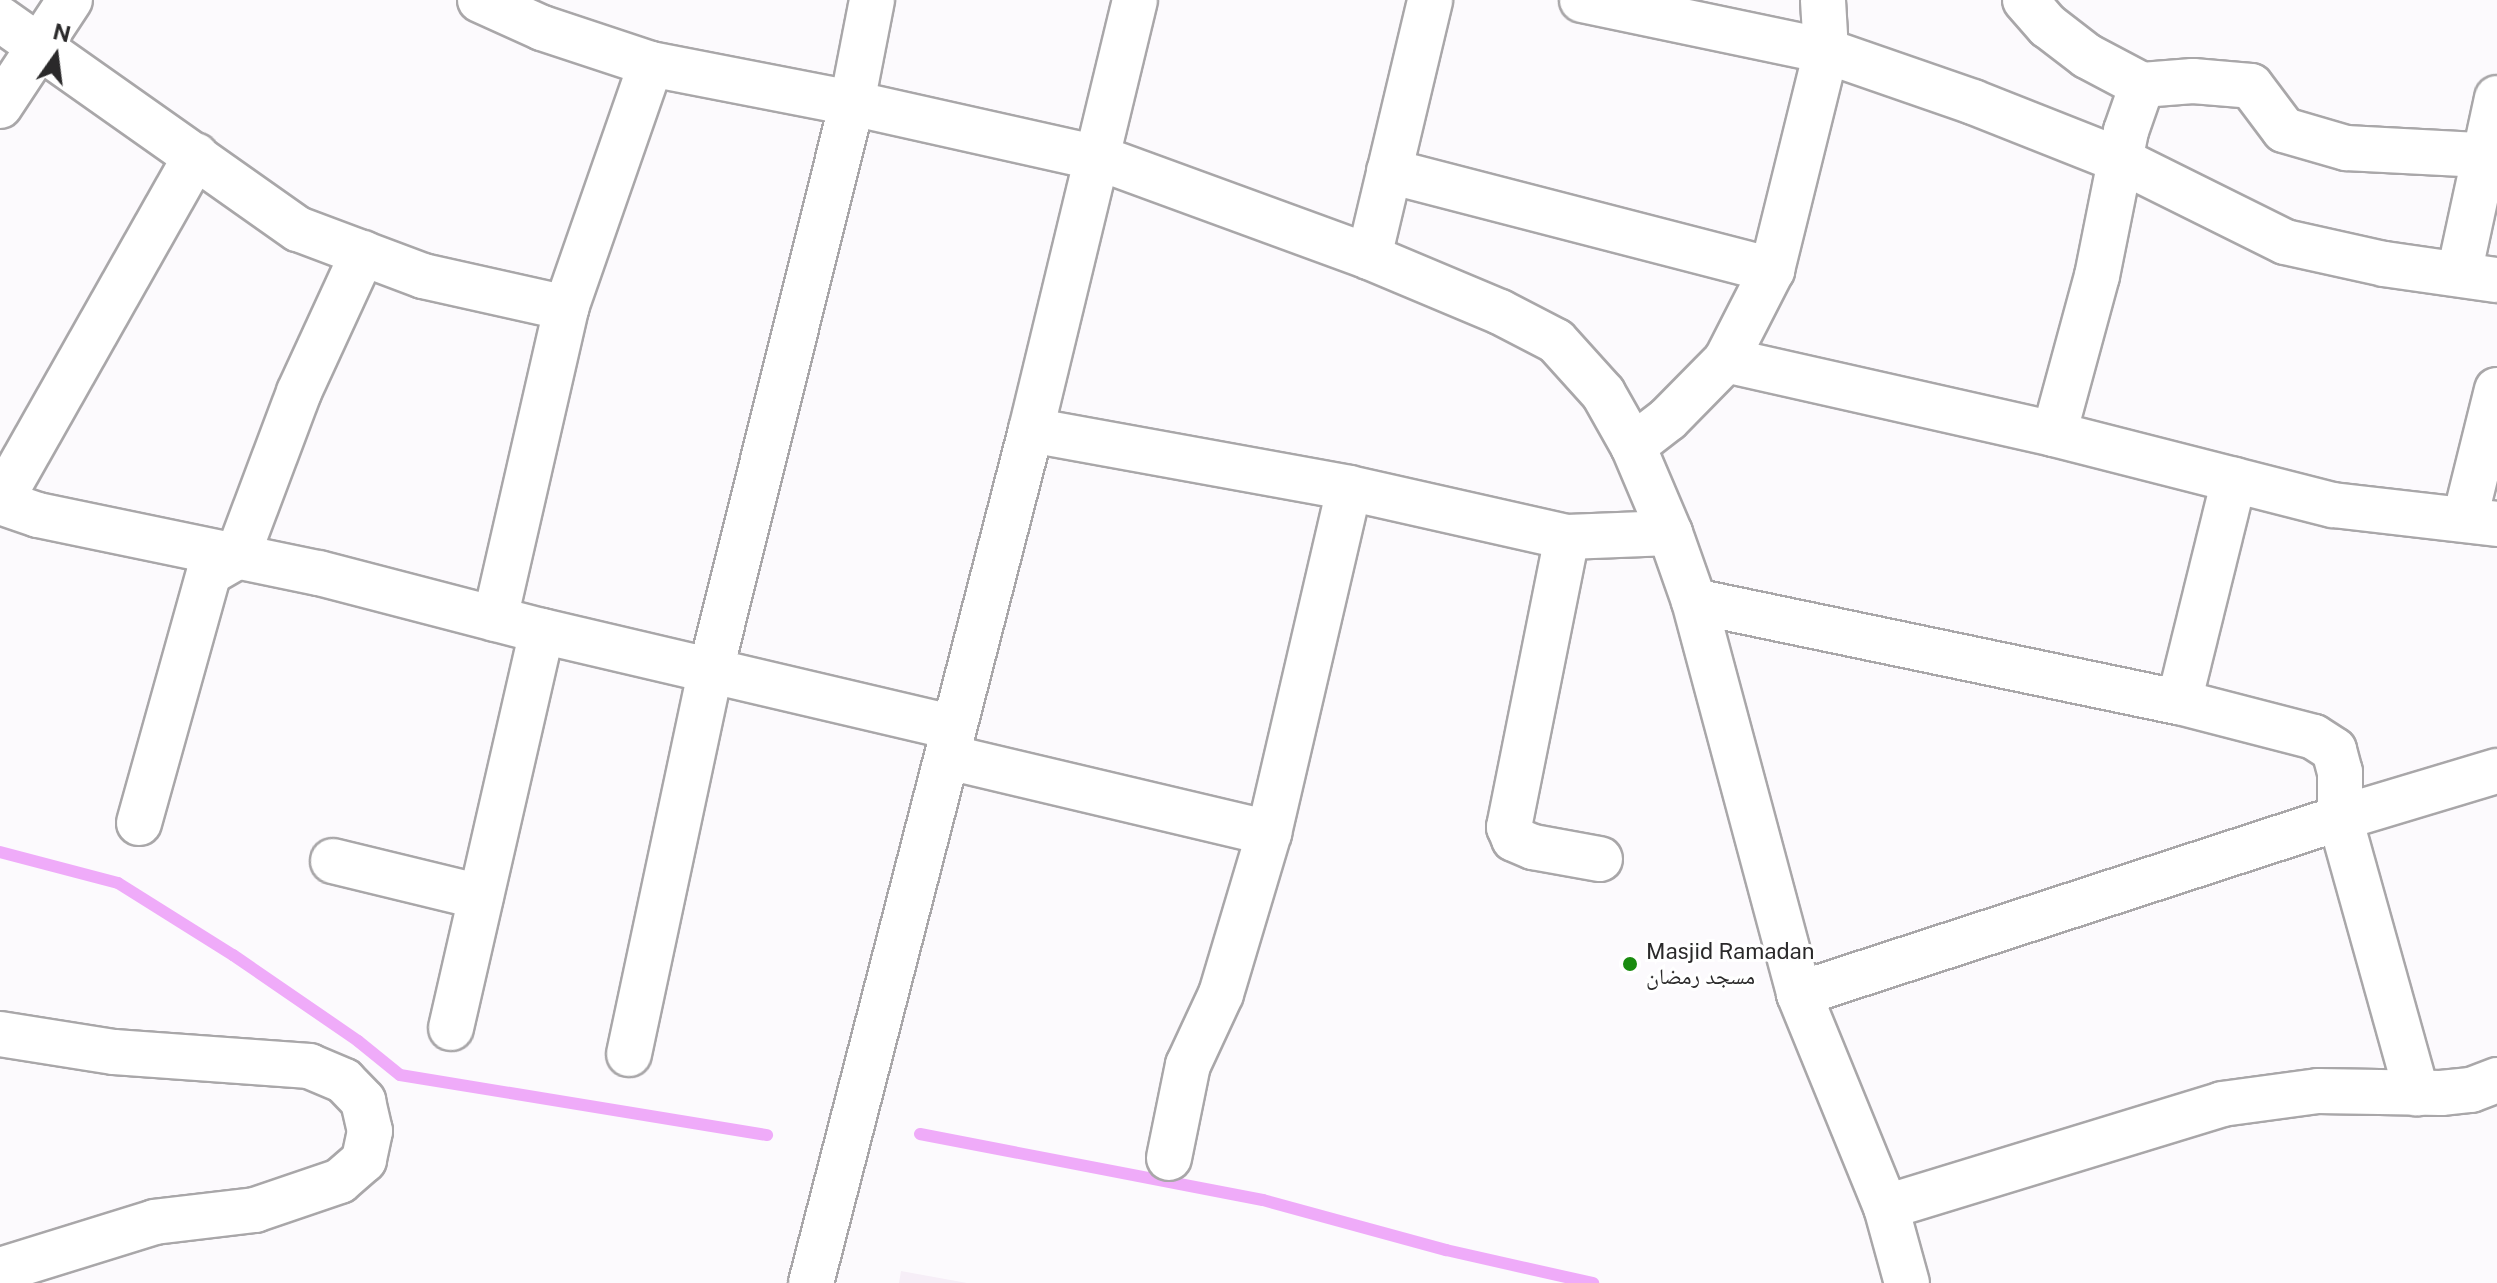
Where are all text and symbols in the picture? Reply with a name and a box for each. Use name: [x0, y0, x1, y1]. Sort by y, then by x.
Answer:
north arrow: [16, 16, 96, 96]
text: N: [50, 18, 73, 47]
place label: Masjid Ramadan مسجد رمضان: [1646, 938, 1814, 990]
marker: Masjid Ramadan مسجد رمضان: [1621, 955, 1639, 973]

